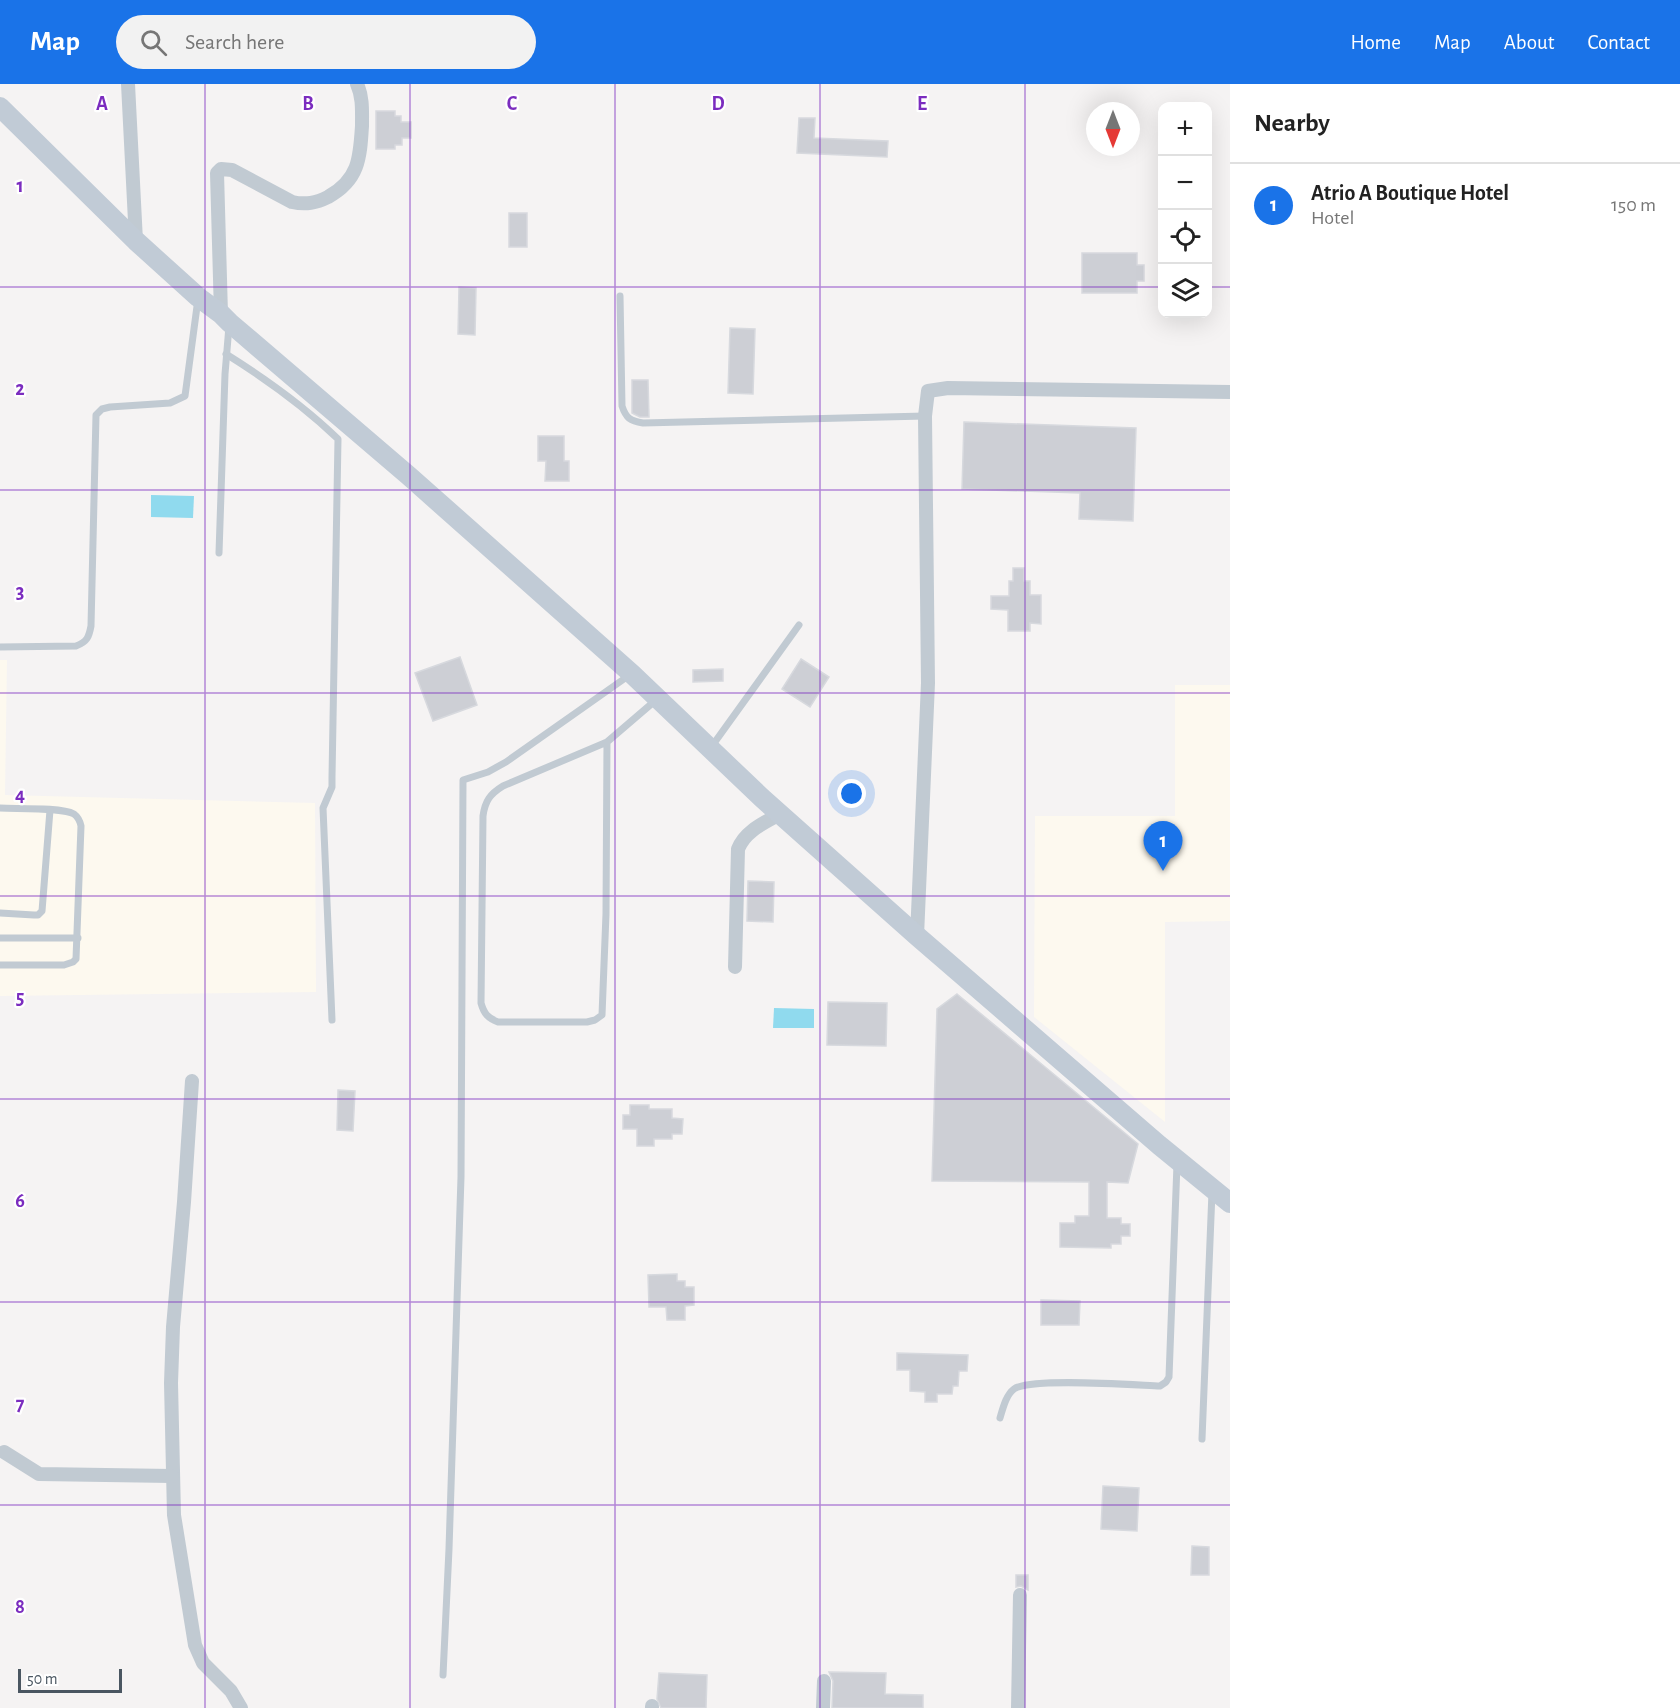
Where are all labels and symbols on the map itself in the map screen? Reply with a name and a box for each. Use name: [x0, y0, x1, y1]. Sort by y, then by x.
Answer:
text: A: [96, 94, 108, 114]
text: B: [302, 94, 314, 114]
text: C: [507, 94, 518, 114]
text: D: [711, 94, 725, 114]
text: E: [917, 94, 927, 114]
north arrow: [1086, 102, 1140, 156]
text: 1: [16, 176, 24, 196]
text: 2: [15, 379, 25, 399]
text: 3: [16, 582, 24, 602]
your location: [837, 779, 866, 808]
text: 4: [15, 785, 25, 805]
pin: 1: [1144, 822, 1182, 871]
text: 5: [16, 988, 24, 1008]
text: 6: [15, 1191, 25, 1211]
text: 7: [16, 1394, 25, 1414]
text: 8: [15, 1597, 25, 1617]
scale bar: [18, 1666, 122, 1694]

